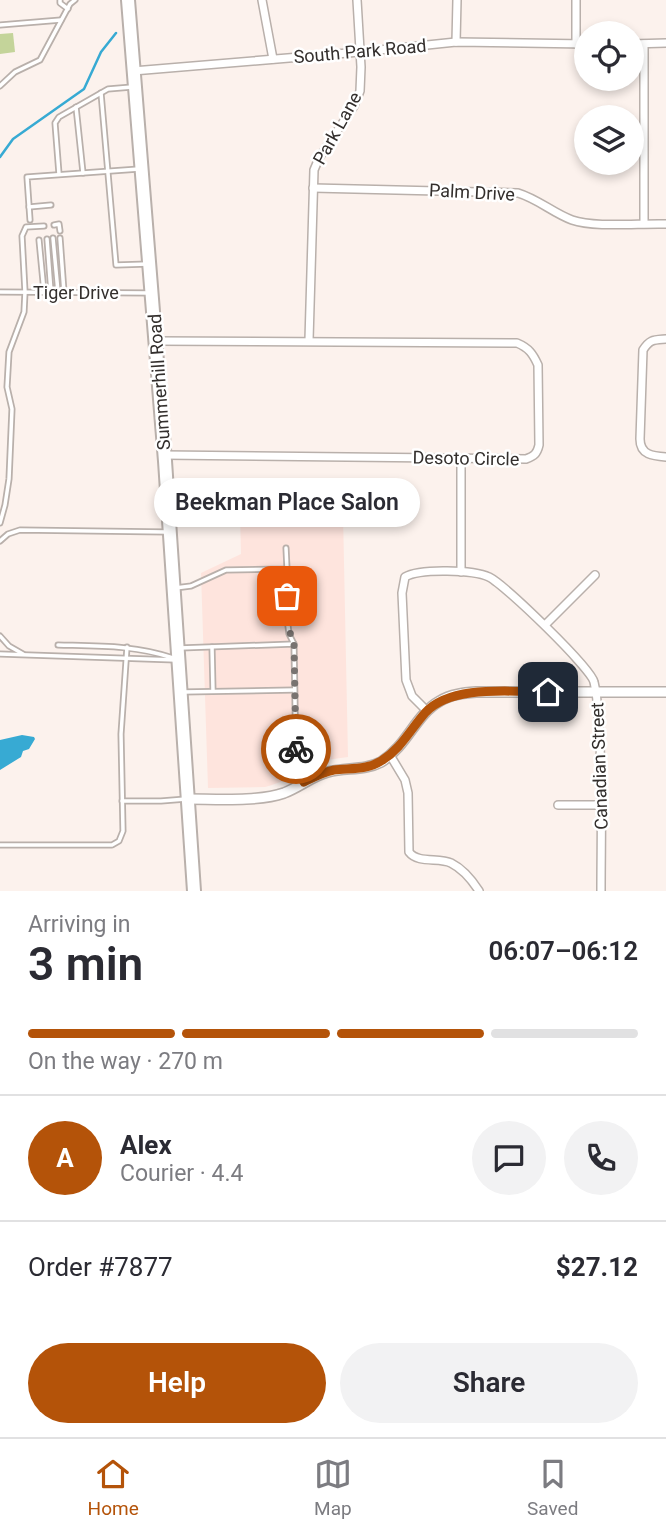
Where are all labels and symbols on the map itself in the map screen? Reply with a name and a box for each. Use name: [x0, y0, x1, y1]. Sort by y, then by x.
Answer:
street label: South Park Road: [293, 35, 427, 67]
street label: Park Lane: [308, 88, 366, 168]
street label: Palm Drive: [428, 179, 516, 205]
street label: Tiger Drive: [33, 282, 119, 303]
street label: Summerhill Road: [144, 313, 174, 451]
street label: Desoto Circle: [412, 447, 520, 469]
callout: Beekman Place Salon: [154, 477, 420, 526]
pin: [257, 566, 317, 626]
pin: [518, 662, 578, 722]
street label: Canadian Street: [586, 702, 612, 830]
courier: [261, 714, 331, 784]

